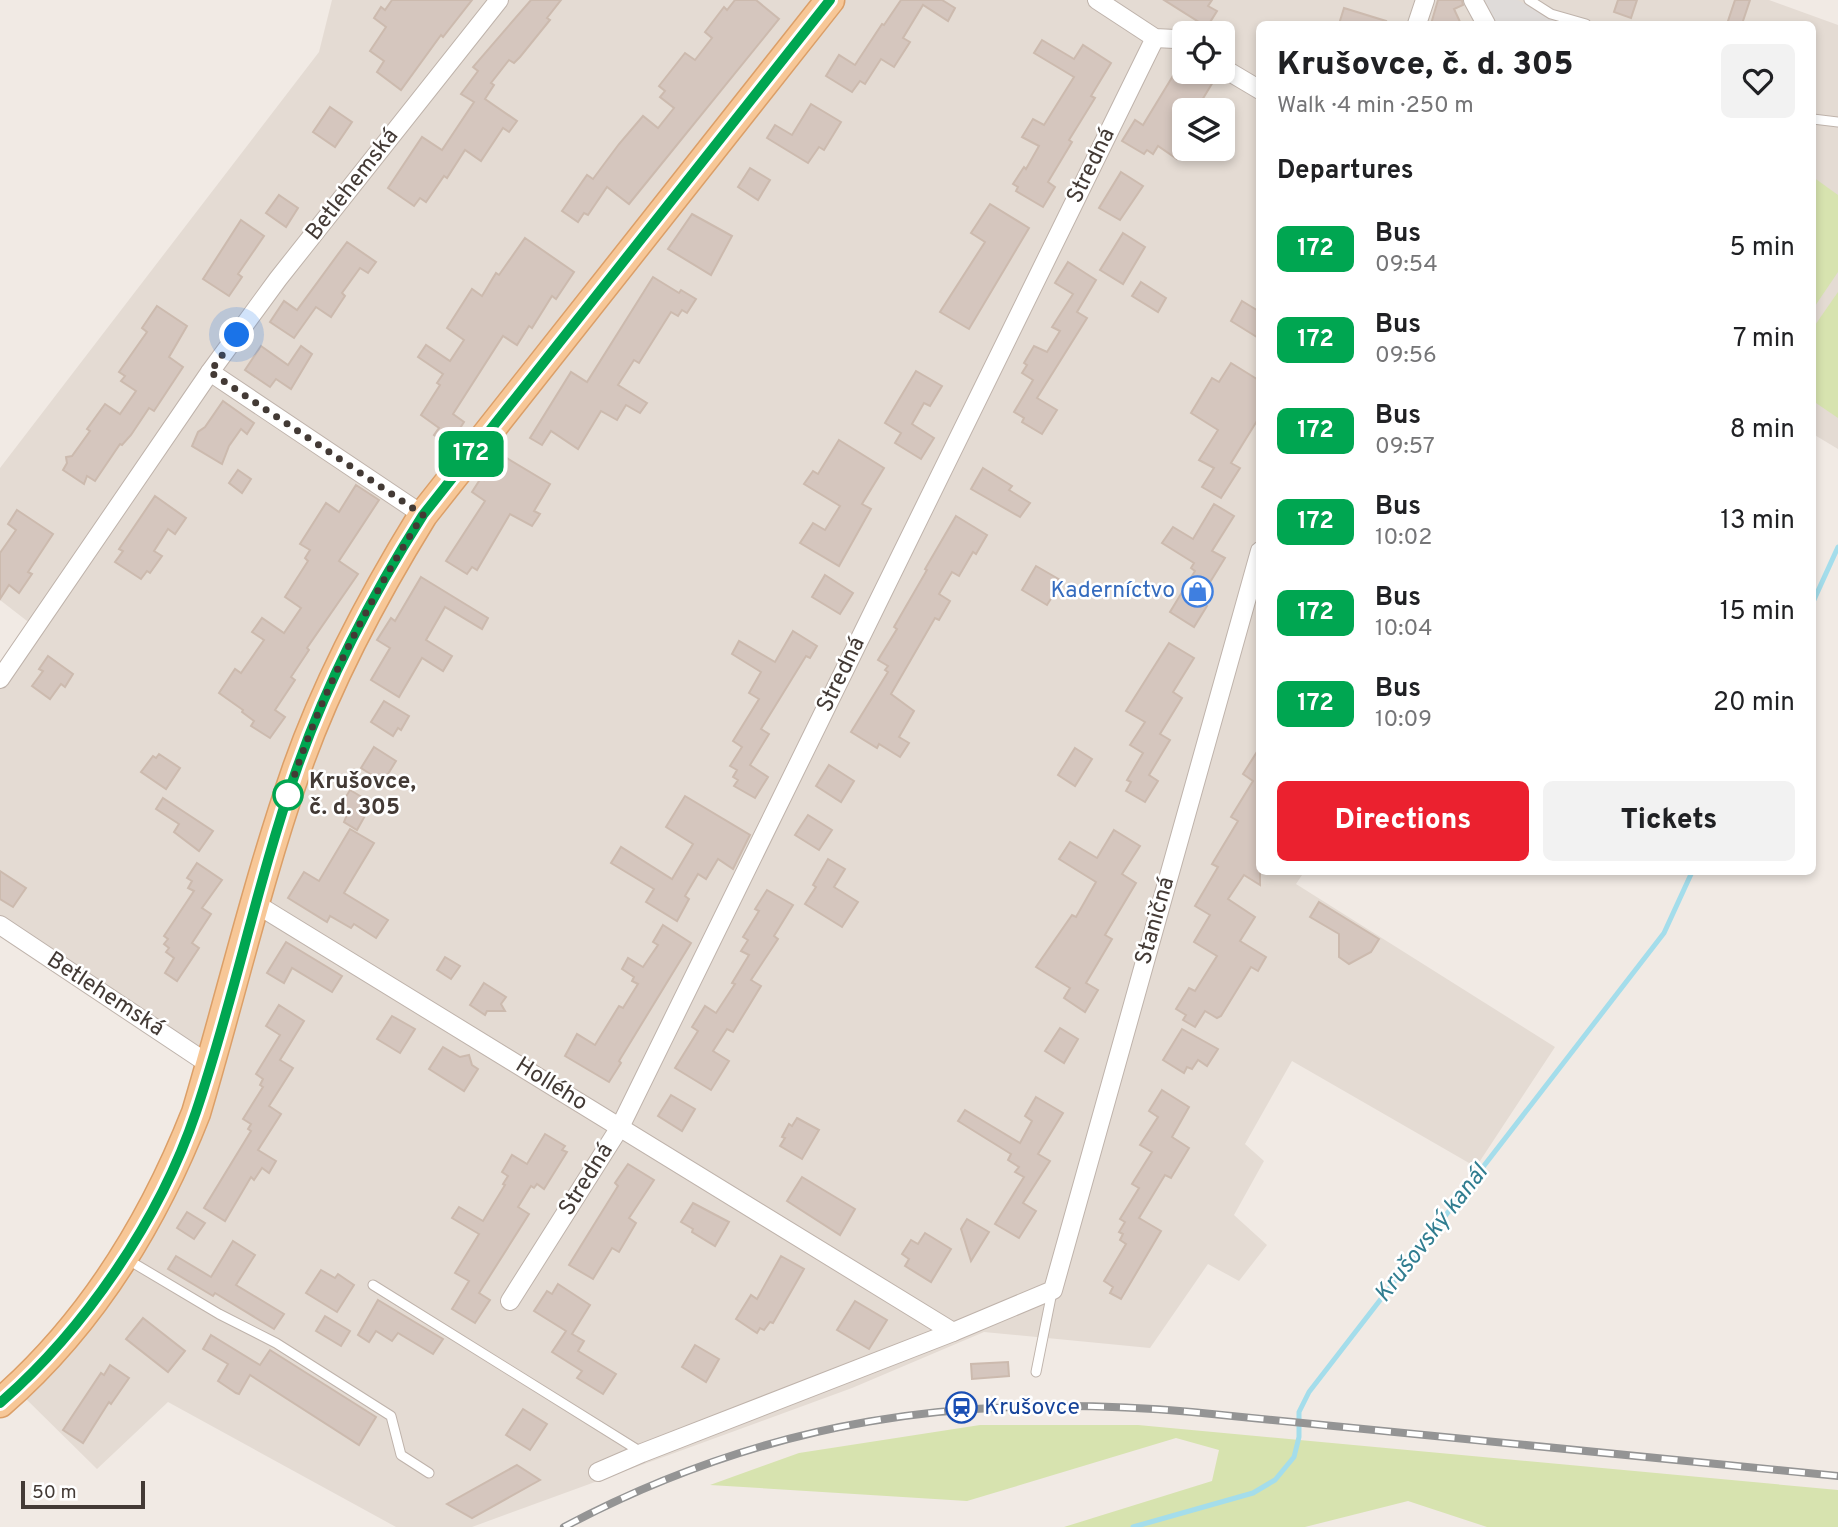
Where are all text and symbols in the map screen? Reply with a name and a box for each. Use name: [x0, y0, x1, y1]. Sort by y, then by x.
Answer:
map controls: [1172, 21, 1235, 161]
button: locate: [1172, 21, 1235, 84]
button: heart: [1721, 44, 1795, 118]
text: Krušovce, č. d. 305: [1277, 45, 1573, 87]
text: Walk · 4 min · 250 m: [1277, 92, 1474, 121]
button: layers: [1172, 98, 1235, 161]
street label: Betlehemská: [300, 123, 406, 247]
street label: Stredná: [1061, 123, 1123, 209]
text: Departures: [1277, 155, 1414, 188]
text: Bus: [1375, 218, 1421, 251]
text: 5 min: [1729, 232, 1795, 265]
text: 172: [1297, 234, 1334, 264]
text: 09:54: [1375, 251, 1438, 280]
text: Bus: [1375, 309, 1421, 342]
your location: [219, 317, 254, 352]
text: 7 min: [1733, 323, 1795, 356]
text: 172: [1297, 325, 1334, 355]
text: 09:56: [1375, 342, 1437, 371]
text: Bus: [1375, 400, 1421, 433]
text: 8 min: [1730, 414, 1795, 447]
text: 172: [1297, 416, 1334, 446]
line badge: 172: [431, 431, 511, 477]
text: 09:57: [1375, 433, 1435, 462]
text: 172: [453, 439, 489, 469]
text: Bus: [1375, 491, 1421, 524]
text: 13 min: [1720, 505, 1795, 538]
text: 172: [1297, 507, 1334, 537]
text: 10:02: [1375, 524, 1432, 553]
shop icon: Kaderníctvo: [1181, 574, 1215, 608]
place label: Kaderníctvo: [1051, 577, 1175, 606]
text: Bus: [1375, 582, 1421, 615]
text: 15 min: [1720, 596, 1795, 629]
text: 172: [1297, 598, 1334, 628]
text: 10:04: [1375, 615, 1433, 644]
street label: Stredná: [811, 632, 873, 718]
text: Bus: [1375, 673, 1421, 706]
text: 20 min: [1713, 687, 1795, 720]
text: 172: [1297, 689, 1334, 719]
text: 10:09: [1375, 706, 1432, 735]
place label: Krušovce, č. d. 305: [309, 768, 416, 823]
marker: Krušovce, č. d. 305: [273, 780, 303, 810]
button: Directions: [1277, 781, 1529, 861]
button: Tickets: [1543, 781, 1795, 861]
street label: Staničná: [1130, 874, 1182, 968]
street label: Betlehemská: [41, 946, 169, 1044]
street label: Hollého: [510, 1052, 592, 1118]
street label: Stredná: [553, 1138, 621, 1222]
water label: Krušovský kanál: [1369, 1157, 1496, 1309]
station icon: Krušovce: [944, 1391, 978, 1425]
place label: Krušovce: [984, 1394, 1080, 1423]
scale bar: [21, 1478, 145, 1510]
text: 50 m: [32, 1481, 77, 1505]

